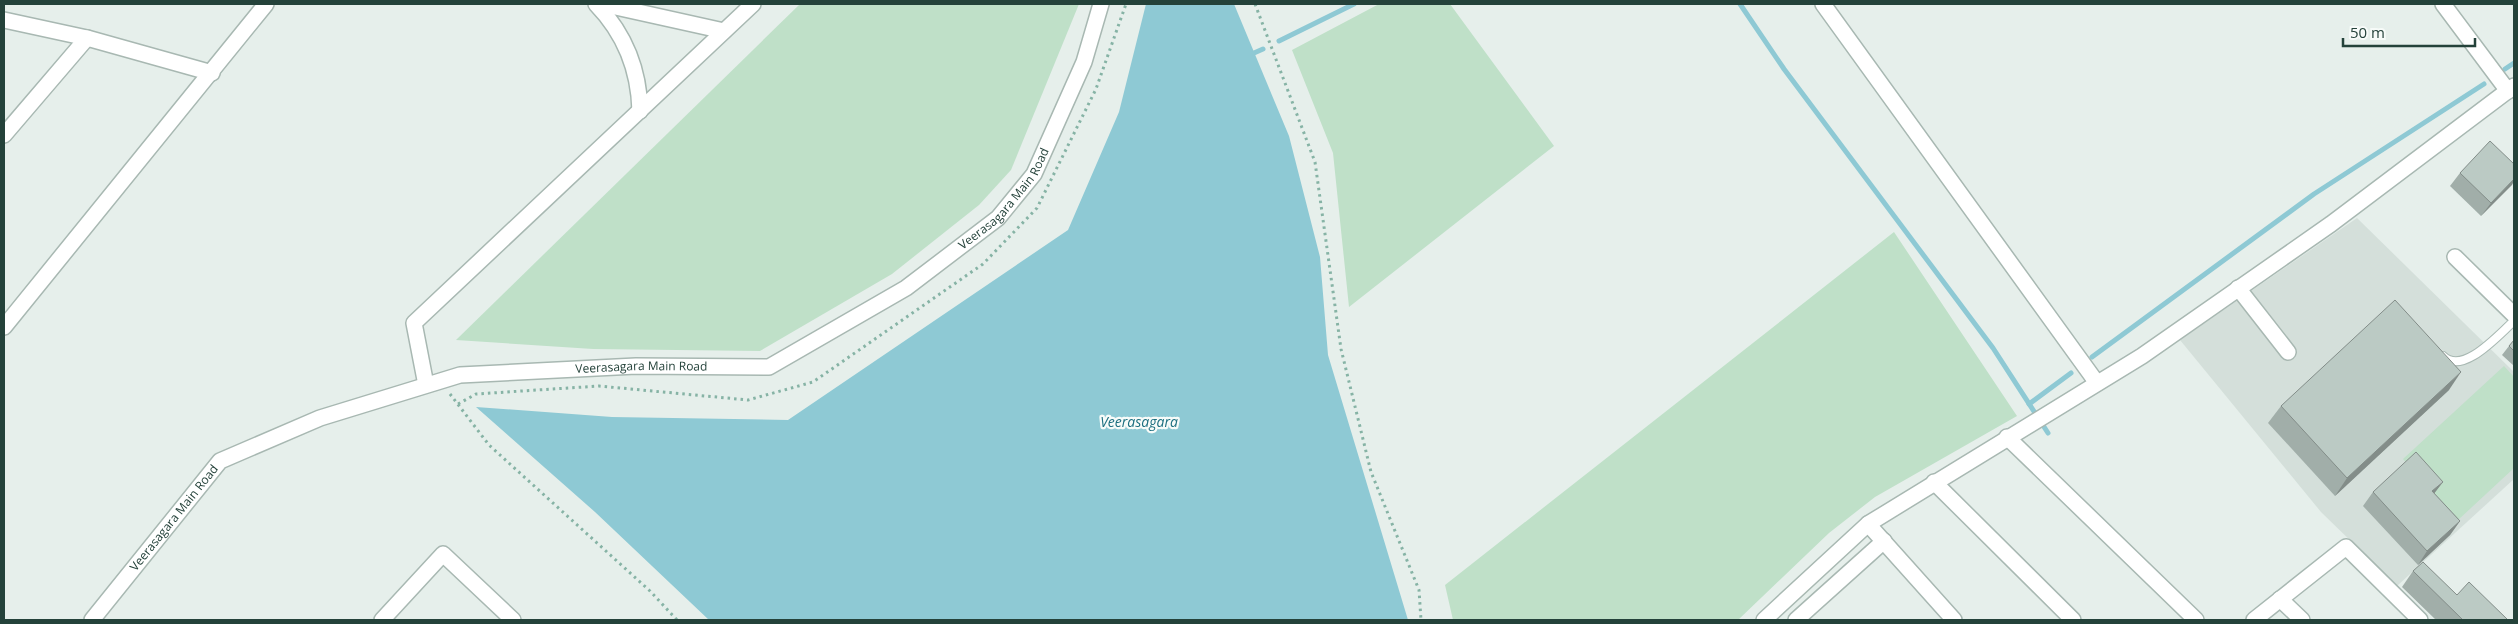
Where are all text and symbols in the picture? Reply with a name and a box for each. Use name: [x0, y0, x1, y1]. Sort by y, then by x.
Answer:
scale bar: [2343, 15, 2476, 47]
text: 50 m: [2350, 22, 2385, 42]
street label: Veerasagara Main Road: [955, 145, 1053, 253]
street label: Veerasagara Main Road: [575, 357, 707, 377]
water label: Veerasagara: [1100, 412, 1178, 431]
street label: Veerasagara Main Road: [126, 461, 222, 574]

